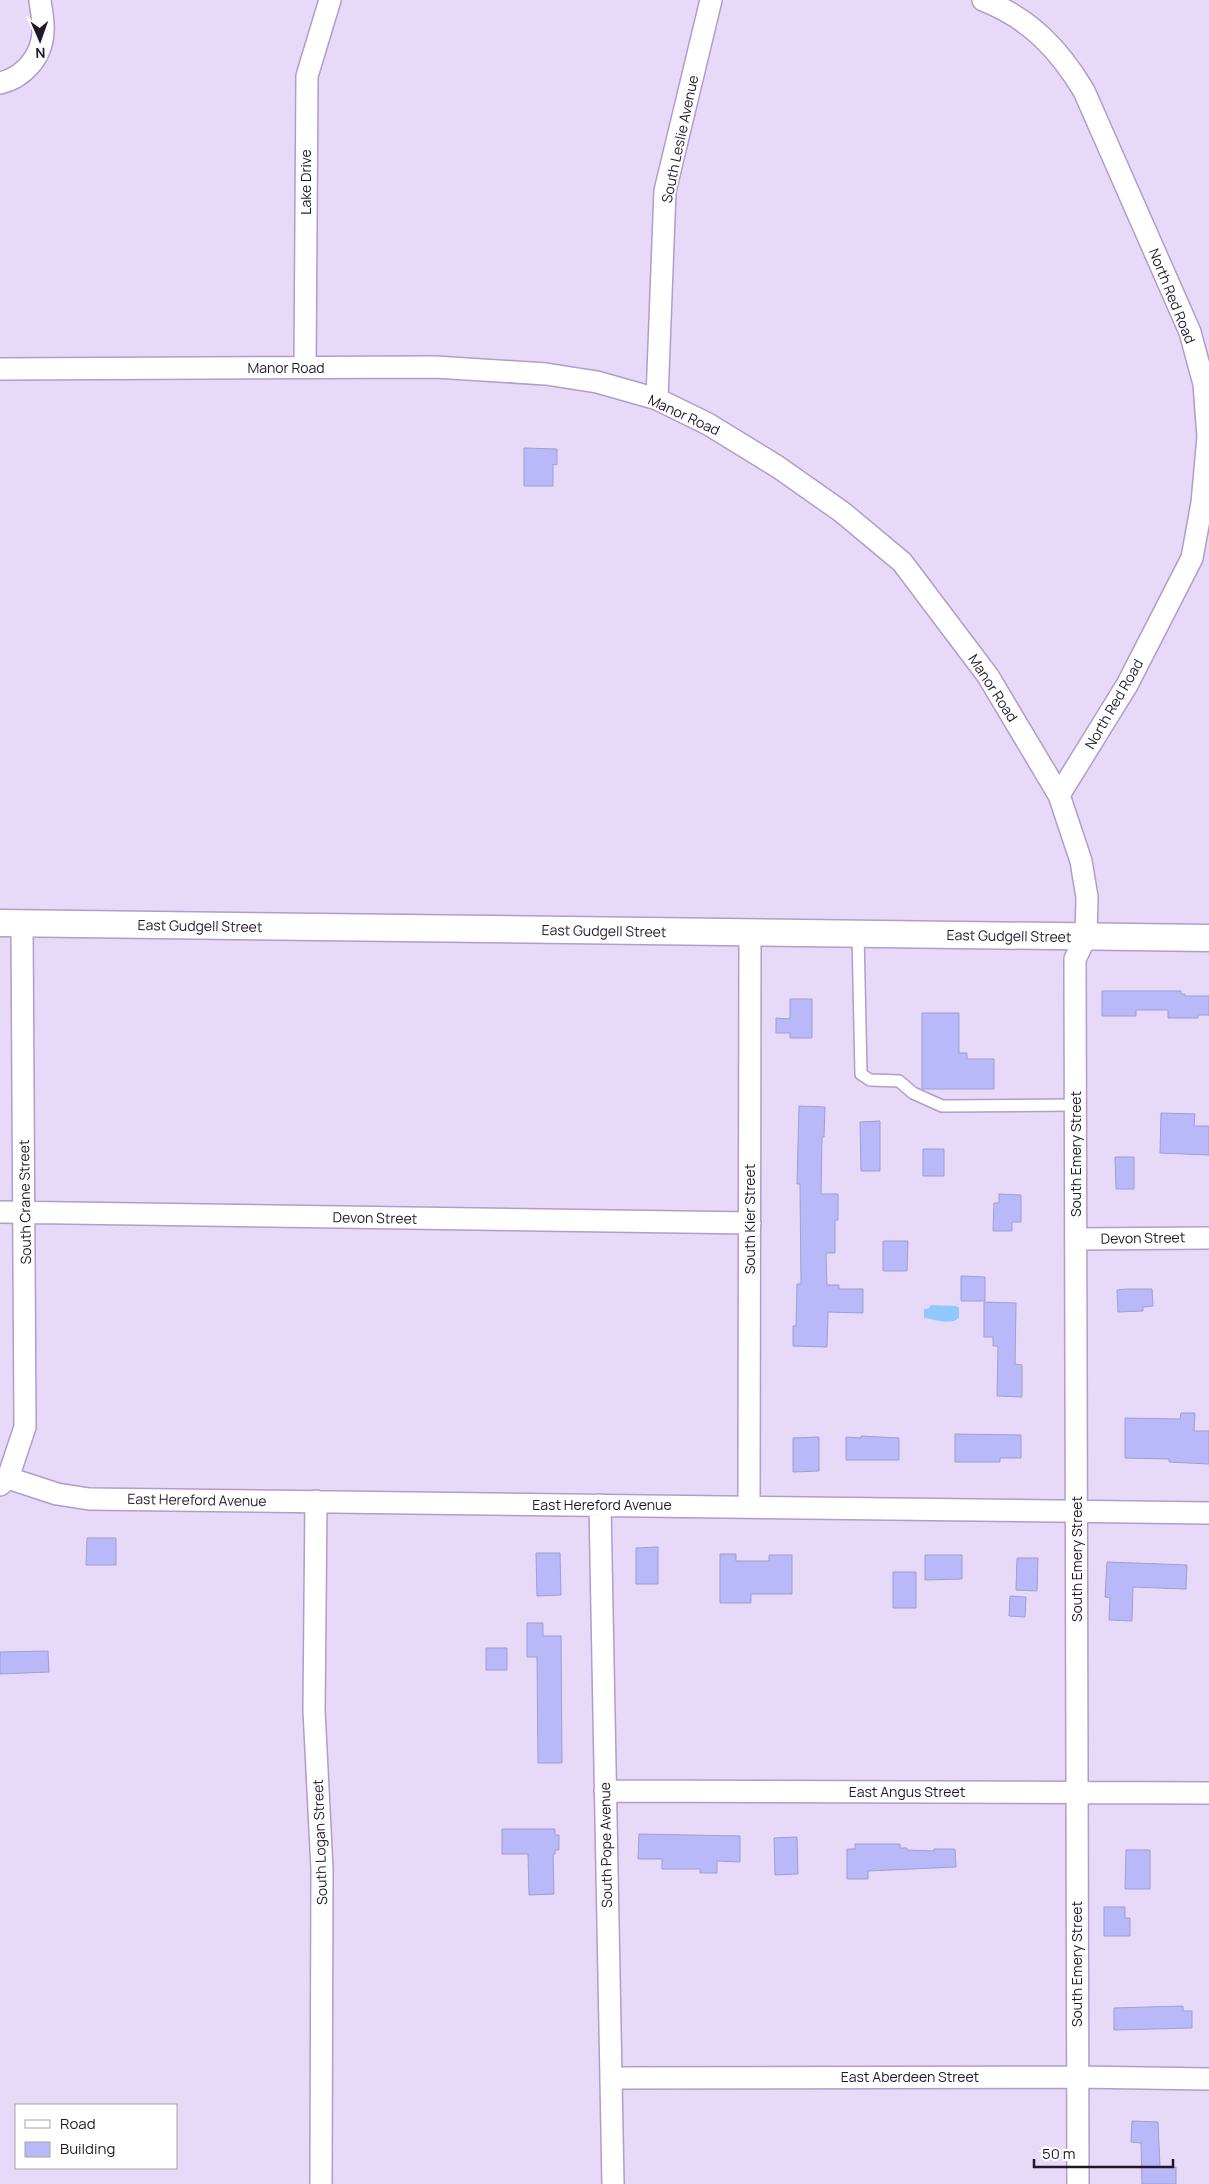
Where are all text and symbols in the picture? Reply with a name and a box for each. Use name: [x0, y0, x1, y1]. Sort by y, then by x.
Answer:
north arrow: [15, 15, 65, 65]
text: N: [35, 44, 46, 63]
street label: South Leslie Avenue: [657, 73, 702, 204]
street label: Lake Drive: [296, 149, 315, 215]
street label: North Red Road: [1145, 245, 1200, 346]
street label: Manor Road: [247, 358, 325, 377]
street label: Manor Road: [645, 390, 723, 439]
street label: Manor Road: [964, 650, 1022, 725]
street label: North Red Road: [1080, 655, 1147, 752]
street label: East Gudgell Street: [137, 915, 263, 936]
street label: East Gudgell Street: [541, 920, 667, 941]
street label: East Gudgell Street: [946, 925, 1072, 946]
street label: South Emery Street: [1066, 1091, 1085, 1217]
street label: South Crane Street: [14, 1139, 35, 1265]
street label: South Kier Street: [740, 1163, 759, 1274]
street label: Devon Street: [333, 1207, 418, 1228]
street label: Devon Street: [1101, 1227, 1186, 1248]
street label: East Hereford Avenue: [127, 1489, 267, 1510]
street label: East Hereford Avenue: [532, 1495, 672, 1514]
street label: South Emery Street: [1067, 1496, 1086, 1622]
street label: South Logan Street: [308, 1778, 331, 1905]
street label: South Pope Avenue: [595, 1782, 616, 1908]
street label: East Angus Street: [849, 1782, 966, 1801]
street label: South Emery Street: [1067, 1901, 1086, 2027]
street label: East Aberdeen Street: [841, 2067, 980, 2086]
legend: [15, 2104, 178, 2169]
text: Road: [60, 2113, 96, 2134]
scale bar: [1034, 2136, 1173, 2168]
text: Building: [60, 2138, 115, 2159]
text: 50 m: [1042, 2143, 1076, 2164]

